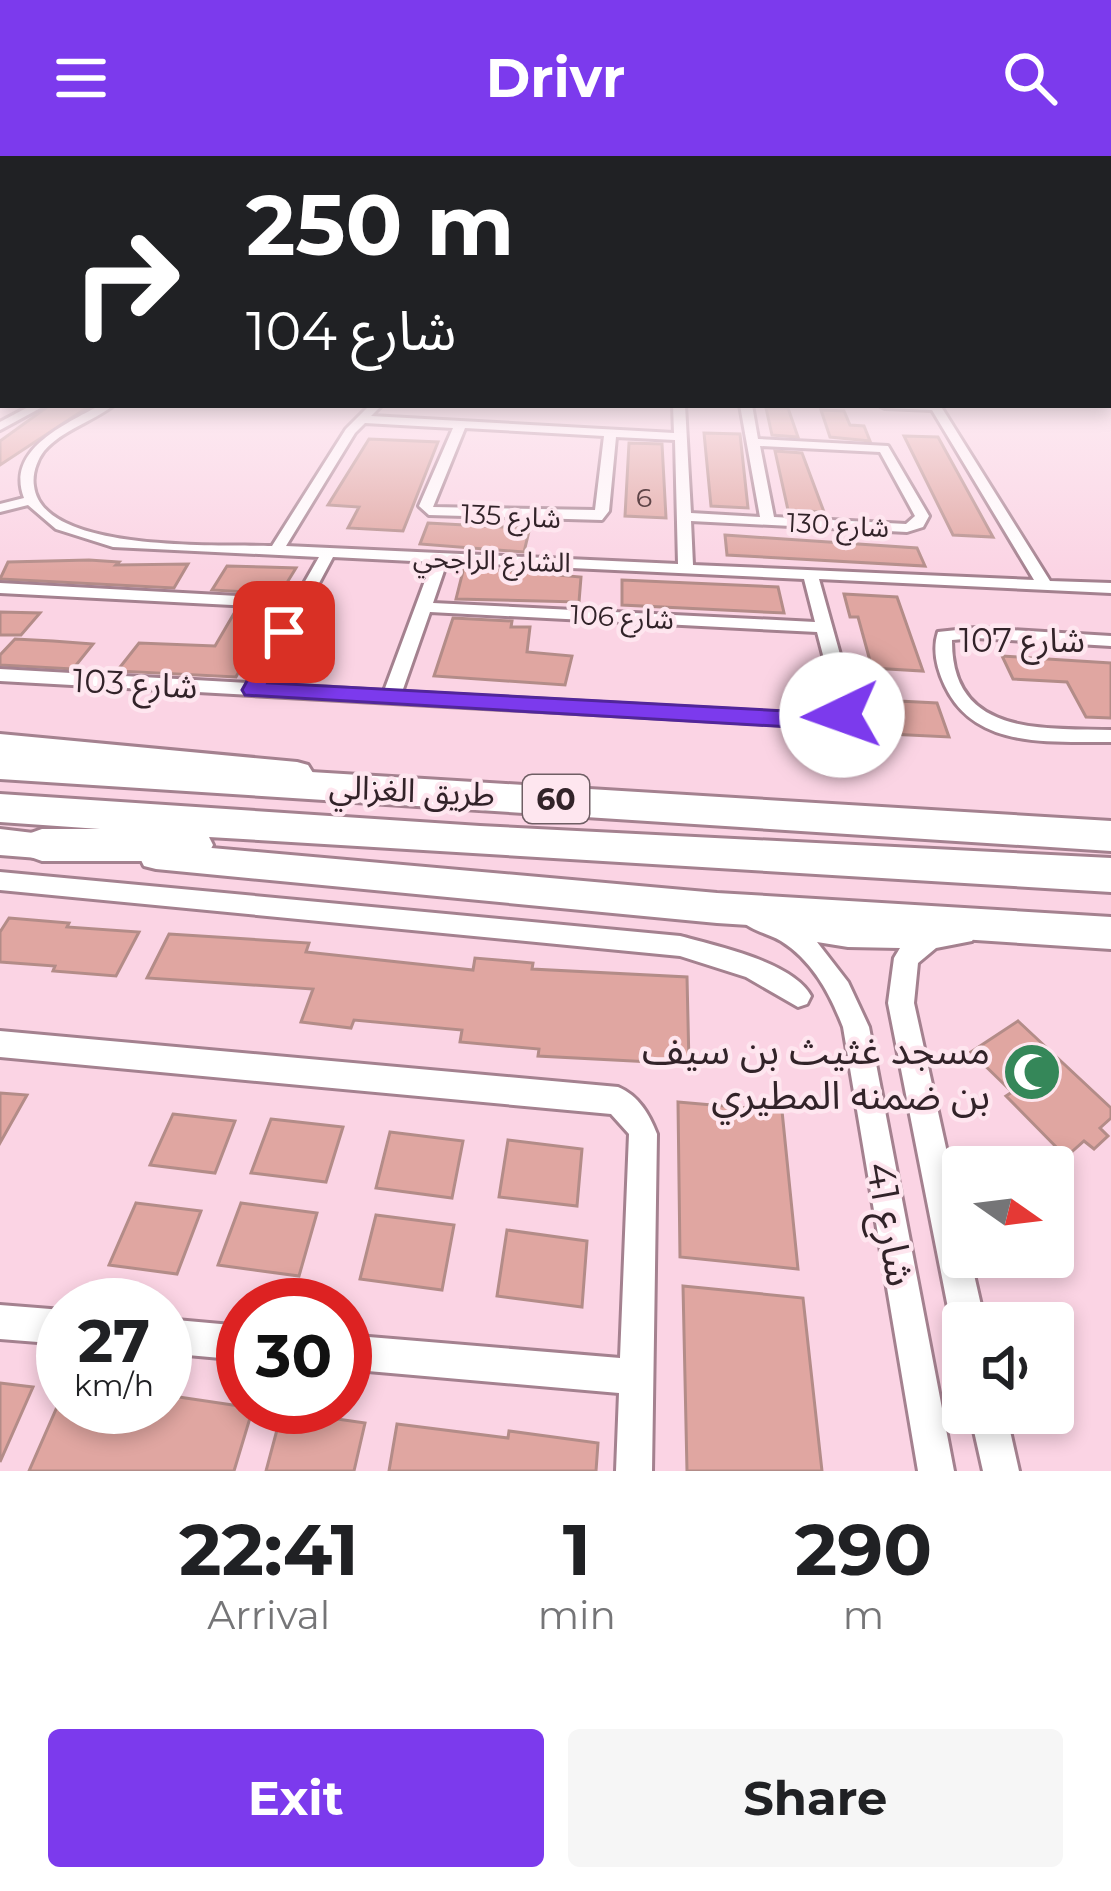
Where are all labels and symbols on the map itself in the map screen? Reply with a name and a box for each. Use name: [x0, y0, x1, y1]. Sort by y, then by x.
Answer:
house number: 6: [636, 481, 652, 514]
street label: شارع 135: [460, 497, 562, 539]
street label: شارع 130: [786, 506, 890, 548]
street label: الشارع الراجحي: [412, 541, 571, 584]
pin: [233, 581, 335, 683]
street label: شارع 106: [569, 598, 675, 640]
street label: شارع 107: [959, 620, 1085, 665]
position arrow: [779, 652, 905, 778]
street label: شارع 103: [71, 660, 198, 711]
street label: طريق الغزالي: [328, 766, 496, 820]
road number: 60: [523, 775, 589, 823]
place label: مسجد غثيث بن سيف بن ضمنه المطيري: [642, 1026, 990, 1125]
mosque icon: مسجد غثيث بن سيف بن ضمنه المطيري: [1001, 1041, 1063, 1103]
north arrow: [942, 1146, 1074, 1278]
street label: شارع 41: [852, 1158, 925, 1291]
speed limit sign: 30: [216, 1278, 372, 1434]

